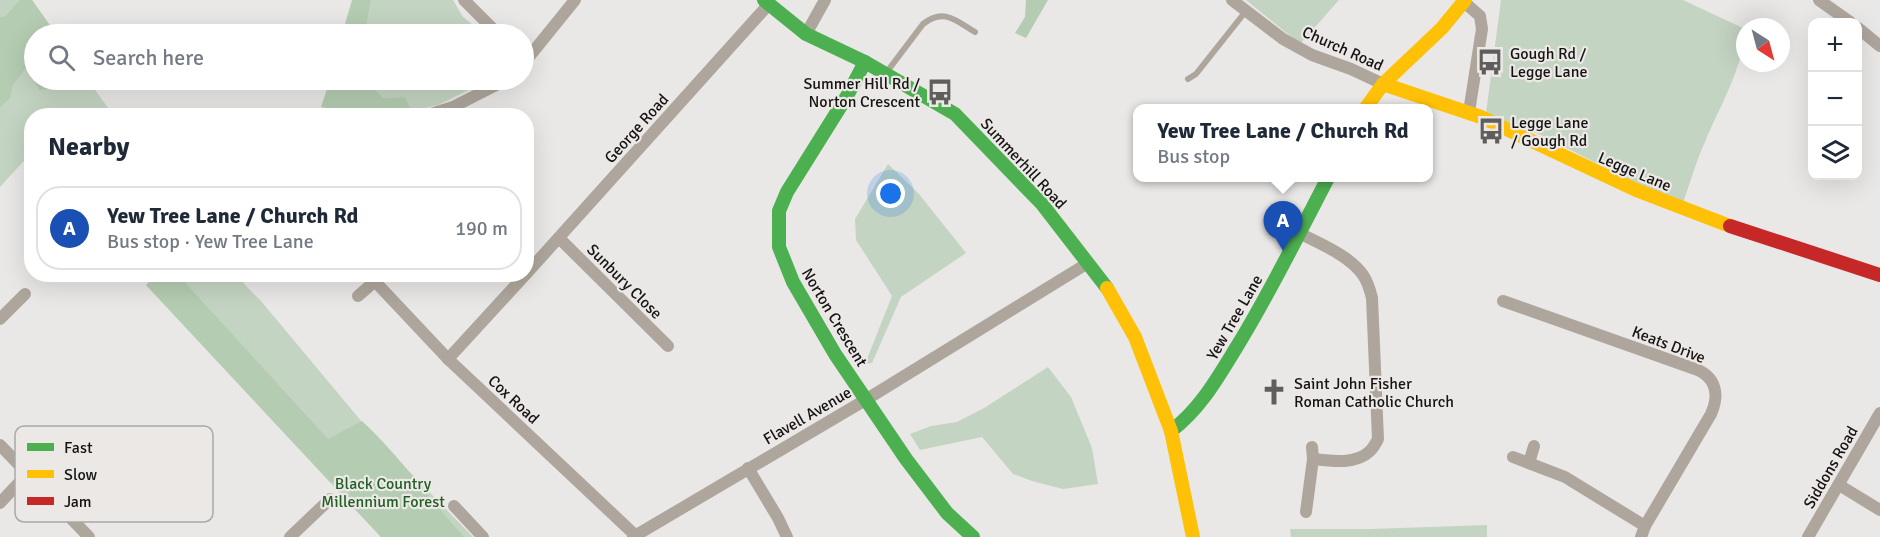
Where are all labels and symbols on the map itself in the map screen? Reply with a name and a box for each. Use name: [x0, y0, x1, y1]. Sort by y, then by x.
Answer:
north arrow: [1736, 18, 1790, 72]
street label: Church Road: [1299, 22, 1386, 76]
place label: Gough Rd / Legge Lane: [1510, 44, 1587, 82]
bus stop icon: Gough Rd / Legge Lane: [1475, 47, 1505, 77]
place label: Summer Hill Rd / Norton Crescent: [803, 74, 920, 112]
bus stop icon: Summer Hill Rd / Norton Crescent: [925, 77, 955, 107]
street label: George Road: [600, 90, 673, 168]
place label: Legge Lane / Gough Rd: [1511, 113, 1588, 151]
street label: Summerhill Road: [976, 114, 1071, 213]
bus stop icon: Legge Lane / Gough Rd: [1476, 116, 1506, 146]
street label: Legge Lane: [1595, 148, 1674, 196]
your location: [876, 179, 905, 208]
pin: A: [1264, 202, 1302, 251]
street label: Sunbury Close: [582, 240, 666, 324]
street label: Norton Crescent: [797, 265, 872, 371]
street label: Yew Tree Lane: [1202, 271, 1267, 364]
street label: Keats Drive: [1629, 322, 1708, 368]
street label: Cox Road: [484, 371, 543, 428]
place label: Saint John Fisher Roman Catholic Church: [1294, 374, 1454, 412]
church icon: Saint John Fisher Roman Catholic Church: [1259, 377, 1289, 407]
street label: Flavell Avenue: [760, 383, 855, 449]
street label: Siddons Road: [1799, 423, 1863, 512]
legend: [15, 426, 213, 522]
text: Fast: [64, 438, 93, 458]
text: Slow: [64, 465, 98, 485]
park label: Black Country Millennium Forest: [321, 474, 445, 512]
text: Jam: [64, 492, 92, 512]

